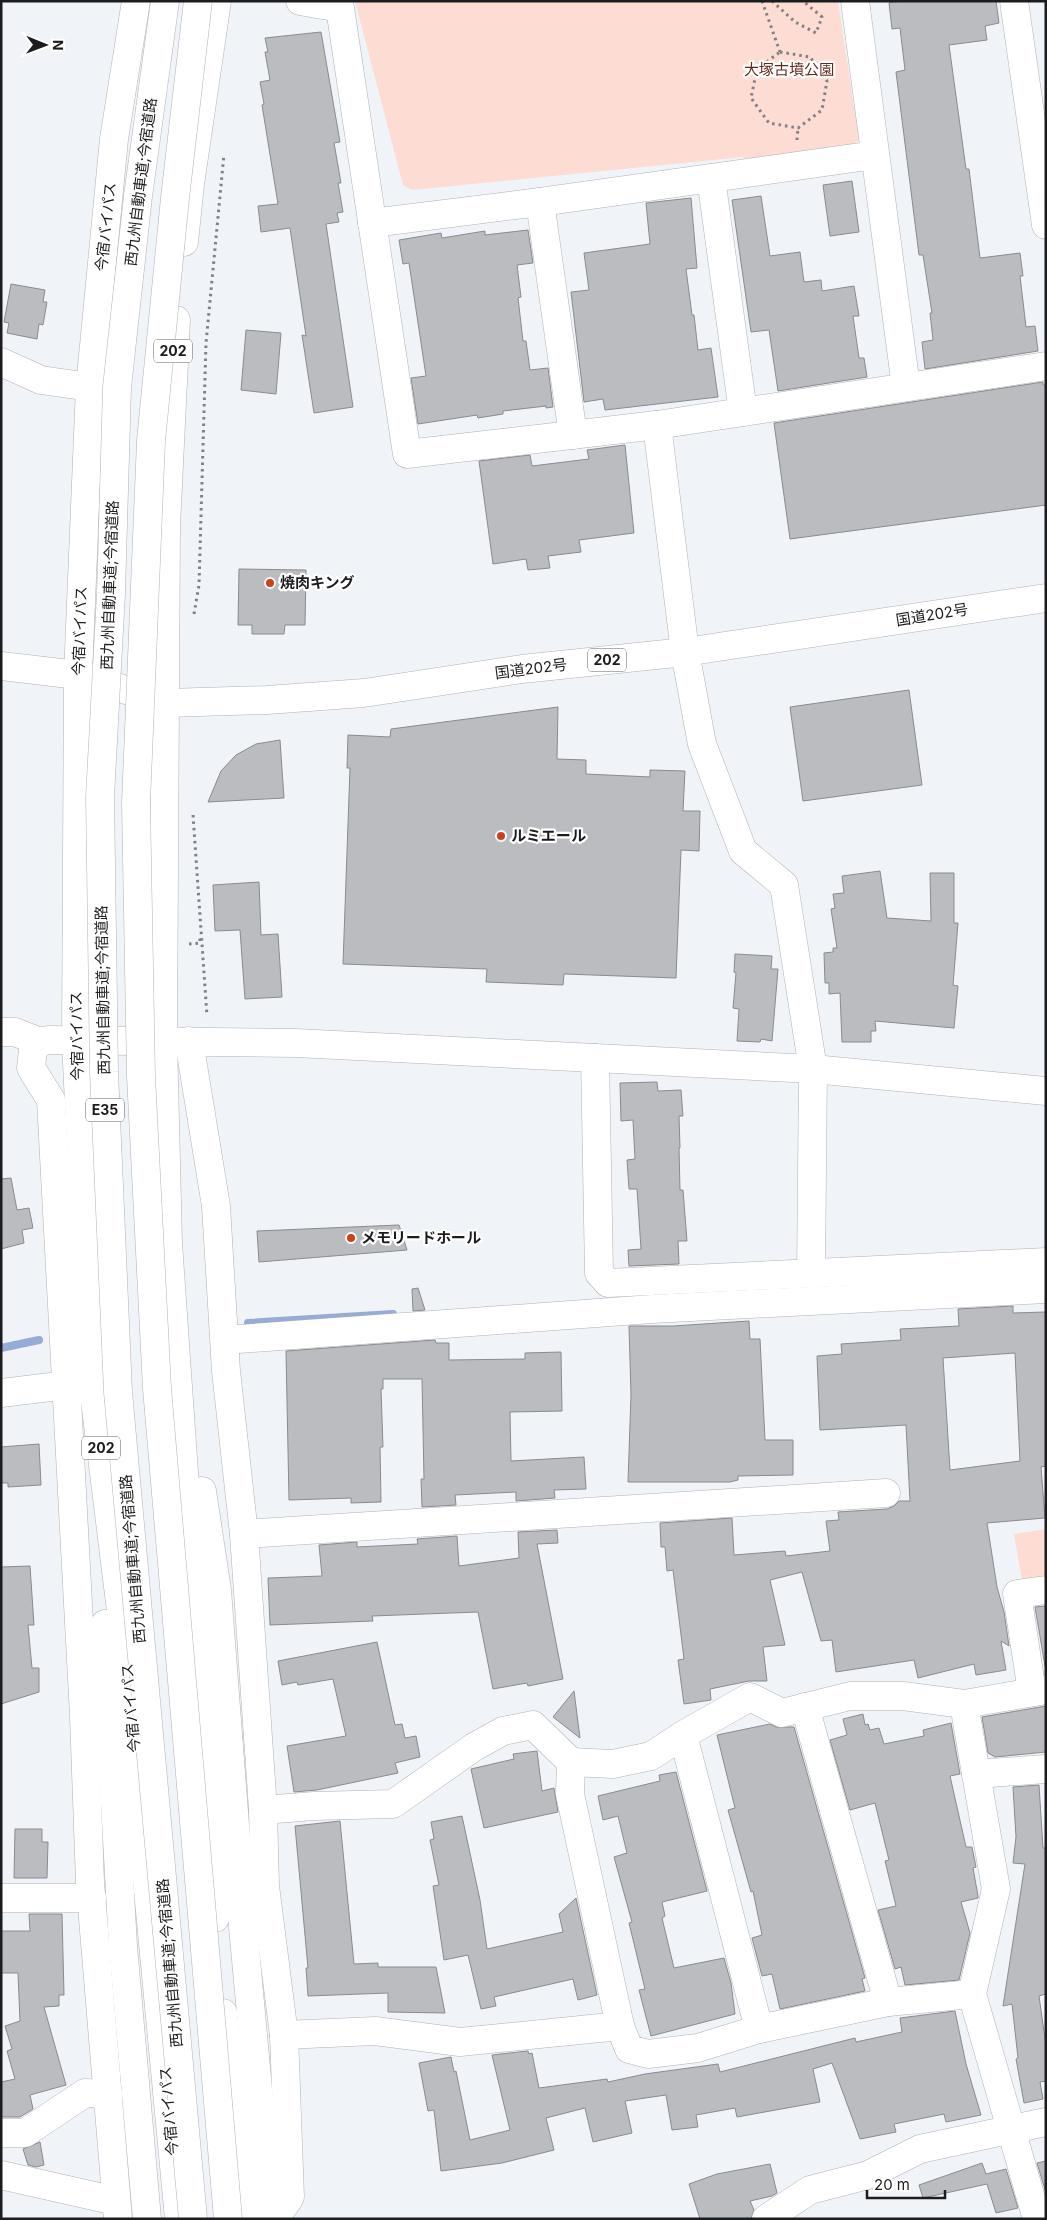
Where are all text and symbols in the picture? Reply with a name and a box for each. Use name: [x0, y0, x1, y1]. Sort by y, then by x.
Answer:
north arrow: [20, 20, 70, 70]
text: N: [50, 40, 67, 51]
park label: 大塚古墳公園: [744, 60, 834, 79]
street label: 西九州自動車道;今宿道路: [121, 97, 160, 267]
street label: 今宿バイパス: [91, 181, 120, 273]
road number: 202: [154, 340, 192, 362]
street label: 西九州自動車道;今宿道路: [97, 500, 122, 670]
place label: 焼肉キング: [280, 573, 355, 592]
marker: 焼肉キング: [264, 577, 276, 589]
street label: 今宿バイパス: [68, 586, 91, 676]
street label: 国道202号: [895, 599, 969, 630]
road number: 202: [588, 648, 626, 672]
street label: 国道202号: [494, 655, 568, 682]
place label: ルミエール: [511, 826, 586, 845]
marker: ルミエール: [495, 830, 507, 842]
street label: 西九州自動車道;今宿道路: [92, 905, 113, 1075]
street label: 今宿バイパス: [66, 991, 87, 1081]
road number: E35: [86, 1098, 124, 1122]
place label: メモリードホール: [361, 1228, 481, 1247]
marker: メモリードホール: [345, 1232, 357, 1244]
road number: 202: [82, 1436, 120, 1460]
street label: 西九州自動車道;今宿道路: [116, 1474, 149, 1644]
street label: 今宿バイパス: [117, 1663, 144, 1754]
street label: 西九州自動車道;今宿道路: [153, 1878, 186, 2048]
street label: 今宿バイパス: [155, 2066, 182, 2157]
scale bar: [867, 2168, 944, 2200]
text: 20 m: [874, 2175, 910, 2194]

